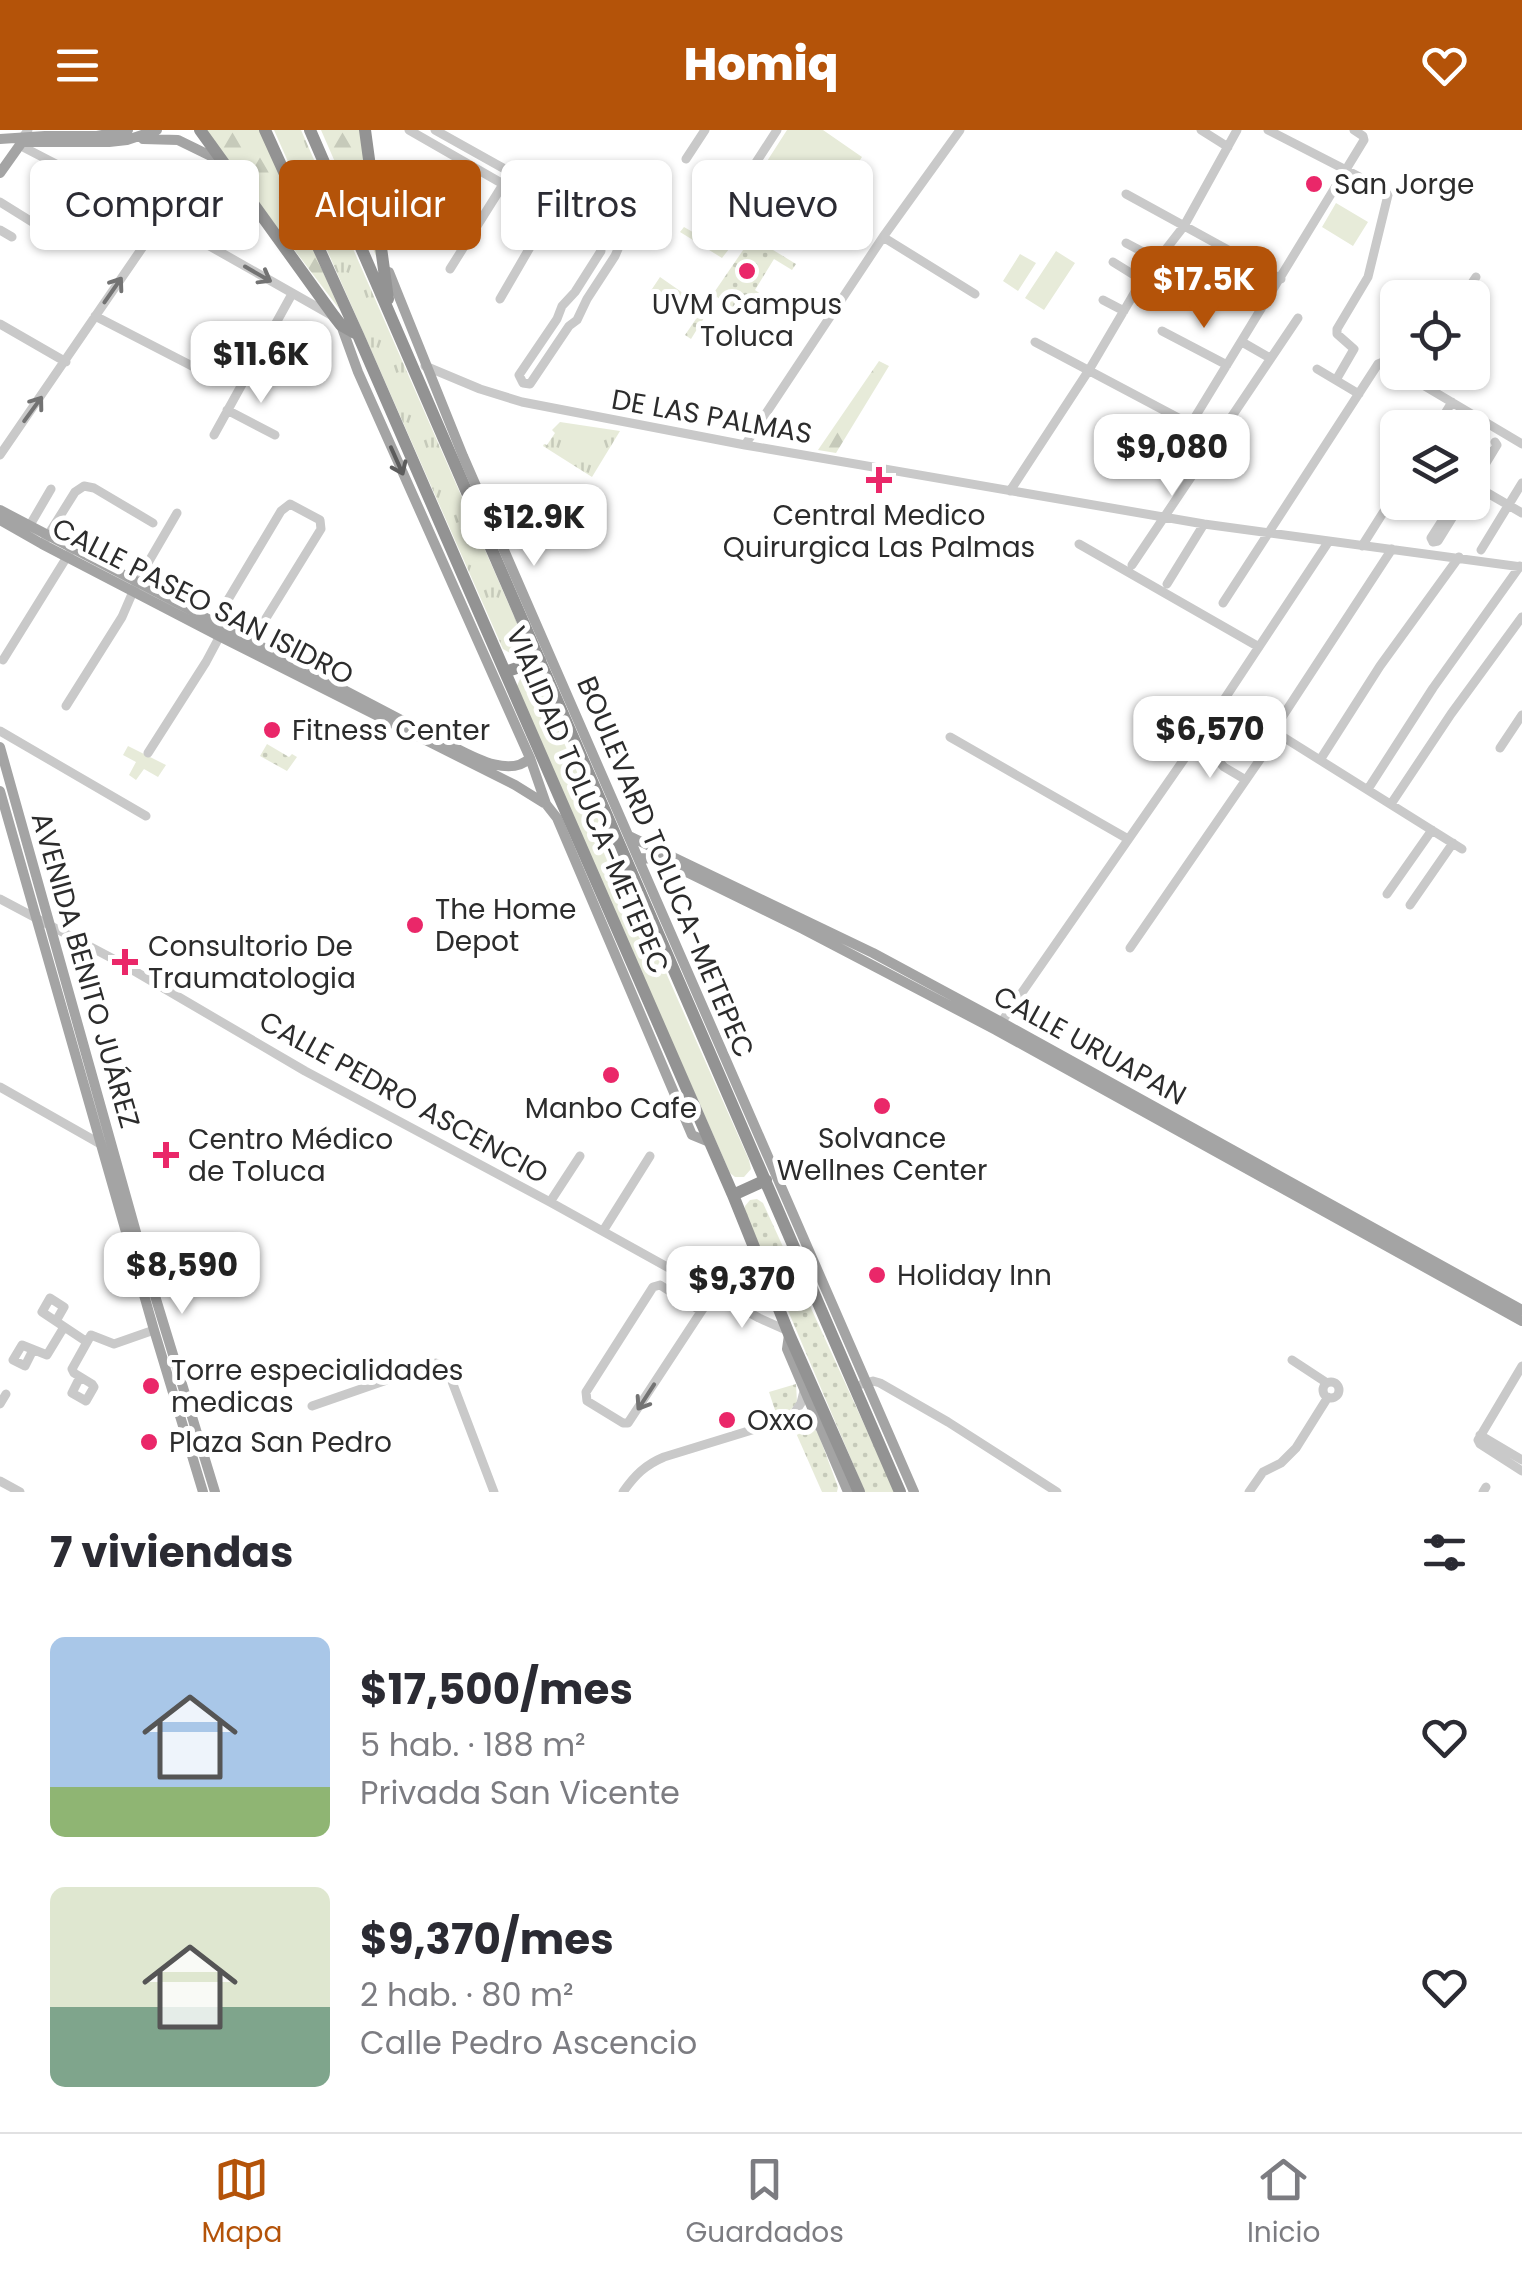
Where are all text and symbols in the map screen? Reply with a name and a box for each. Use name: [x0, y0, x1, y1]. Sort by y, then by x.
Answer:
text: Homiq: [684, 33, 838, 96]
icon: menu: [50, 38, 105, 93]
icon: heart: [1417, 38, 1472, 93]
chip: Comprar: [30, 160, 259, 250]
chip: Alquilar: [279, 160, 481, 250]
chip: Filtros: [501, 160, 672, 250]
chip: Nuevo: [692, 160, 873, 250]
place label: San Jorge: [1334, 165, 1474, 204]
marker: San Jorge: [1303, 173, 1325, 195]
pin: $17.5K: [1123, 246, 1285, 331]
text: $17.5K: [1153, 256, 1255, 301]
marker: UVM Campus Toluca: [736, 260, 758, 282]
one-way arrow: [243, 265, 272, 285]
one-way arrow: [102, 277, 123, 305]
map controls: [1380, 280, 1490, 520]
button: locate: [1380, 280, 1490, 390]
place label: UVM Campus Toluca: [652, 285, 842, 356]
pin: $11.6K: [180, 321, 342, 406]
text: $11.6K: [213, 331, 309, 376]
street label: DE LAS PALMAS: [609, 380, 815, 453]
one-way arrow: [22, 395, 43, 423]
button: layers: [1380, 410, 1490, 520]
pin: $9,080: [1091, 414, 1253, 499]
text: $9,080: [1116, 424, 1228, 469]
one-way arrow: [389, 445, 407, 476]
marker: Central Medico Quirurgica Las Palmas: [866, 467, 892, 493]
pin: $12.9K: [453, 484, 615, 569]
text: $12.9K: [483, 494, 585, 539]
place label: Central Medico Quirurgica Las Palmas: [723, 496, 1035, 567]
street label: CALLE PASEO SAN ISIDRO: [45, 508, 360, 695]
street label: VIALIDAD TOLUCA-METEPEC: [497, 621, 679, 980]
street label: BOULEVARD TOLUCA-METEPEC: [567, 670, 764, 1064]
pin: $6,570: [1129, 696, 1291, 781]
text: $6,570: [1155, 706, 1265, 751]
place label: Fitness Center: [292, 711, 490, 750]
marker: Fitness Center: [261, 719, 283, 741]
street label: AVENIDA BENITO JUÁREZ: [22, 808, 149, 1133]
place label: The Home Depot: [435, 890, 576, 961]
marker: The Home Depot: [404, 914, 426, 936]
place label: Consultorio De Traumatologia: [148, 927, 356, 998]
marker: Consultorio De Traumatologia: [112, 949, 138, 975]
street label: CALLE URUAPAN: [986, 976, 1193, 1115]
street label: CALLE PEDRO ASCENCIO: [252, 1002, 555, 1193]
marker: Manbo Cafe: [600, 1064, 622, 1086]
place label: Manbo Cafe: [525, 1089, 697, 1128]
marker: Solvance Wellnes Center: [871, 1095, 893, 1117]
place label: Solvance Wellnes Center: [777, 1119, 987, 1190]
place label: Centro Médico de Toluca: [188, 1120, 393, 1191]
marker: Centro Médico de Toluca: [153, 1142, 179, 1168]
pin: $8,590: [101, 1232, 263, 1317]
text: $8,590: [126, 1242, 238, 1287]
pin: $9,370: [661, 1246, 823, 1331]
text: $9,370: [688, 1256, 796, 1301]
place label: Holiday Inn: [897, 1256, 1052, 1295]
marker: Holiday Inn: [866, 1264, 888, 1286]
place label: Torre especialidades medicas: [171, 1351, 463, 1422]
marker: Torre especialidades medicas: [140, 1375, 162, 1397]
one-way arrow: [636, 1382, 657, 1411]
place label: Oxxo: [747, 1401, 814, 1440]
marker: Oxxo: [716, 1409, 738, 1431]
place label: Plaza San Pedro: [169, 1423, 392, 1462]
marker: Plaza San Pedro: [138, 1431, 160, 1453]
text: 7 viviendas: [50, 1523, 293, 1582]
icon: filters: [1417, 1525, 1472, 1580]
text: $17,500/mes: [360, 1660, 633, 1719]
icon: home: [130, 1677, 250, 1797]
icon: heart: [1417, 1710, 1472, 1765]
text: 5 hab. · 188 m²: [360, 1722, 586, 1767]
text: Privada San Vicente: [360, 1770, 680, 1815]
text: $9,370/mes: [360, 1910, 614, 1969]
icon: home: [130, 1927, 250, 2047]
icon: heart: [1417, 1960, 1472, 2015]
text: 2 hab. · 80 m²: [360, 1972, 574, 2017]
text: Calle Pedro Ascencio: [360, 2020, 697, 2065]
tab: Mapa: [202, 2152, 282, 2254]
tab: Guardados: [685, 2152, 844, 2254]
tab: Inicio: [1247, 2152, 1320, 2254]

